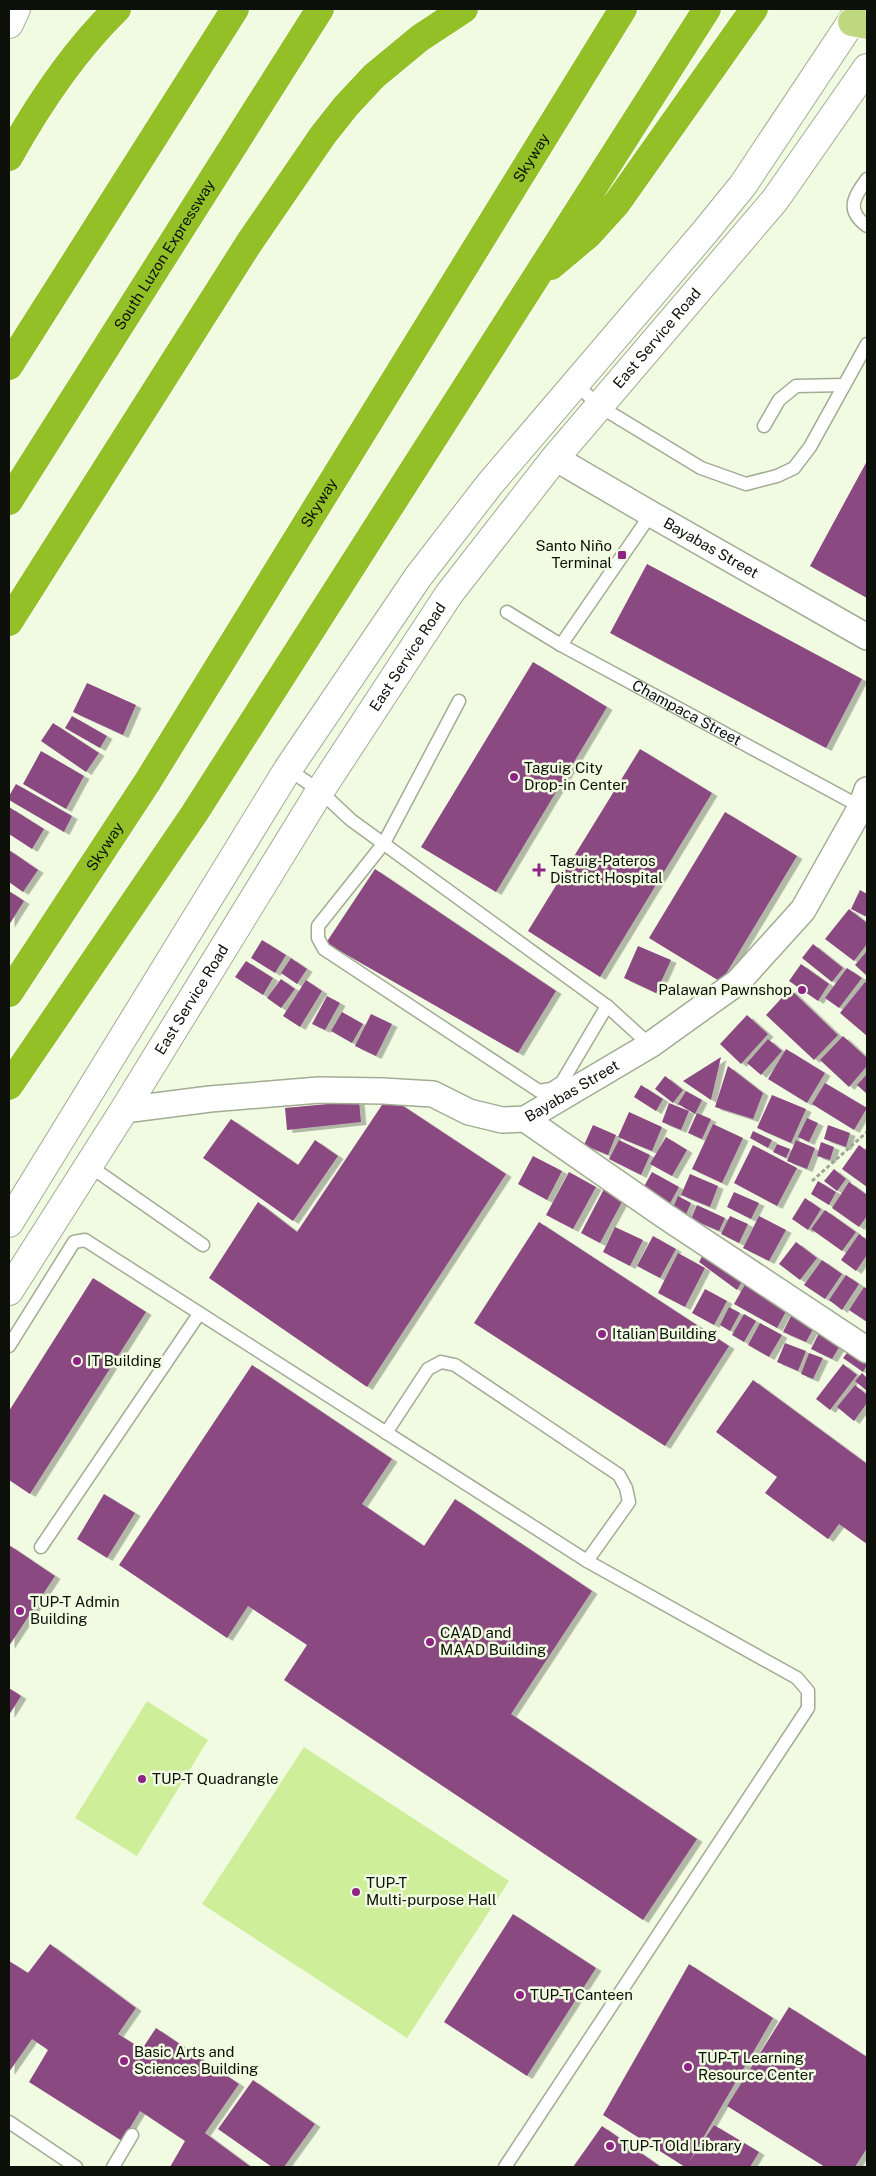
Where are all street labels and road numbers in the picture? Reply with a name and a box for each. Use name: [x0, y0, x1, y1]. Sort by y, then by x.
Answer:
street label: Skyway: [509, 130, 552, 185]
street label: South Luzon Expressway: [110, 177, 218, 333]
street label: East Service Road: [609, 285, 704, 391]
street label: Skyway: [297, 475, 340, 530]
street label: Bayabas Street: [661, 514, 762, 581]
street label: East Service Road: [366, 599, 449, 714]
street label: Champaca Street: [629, 676, 744, 749]
street label: Skyway: [82, 819, 127, 874]
street label: East Service Road: [151, 941, 232, 1057]
street label: Bayabas Street: [522, 1056, 622, 1125]

